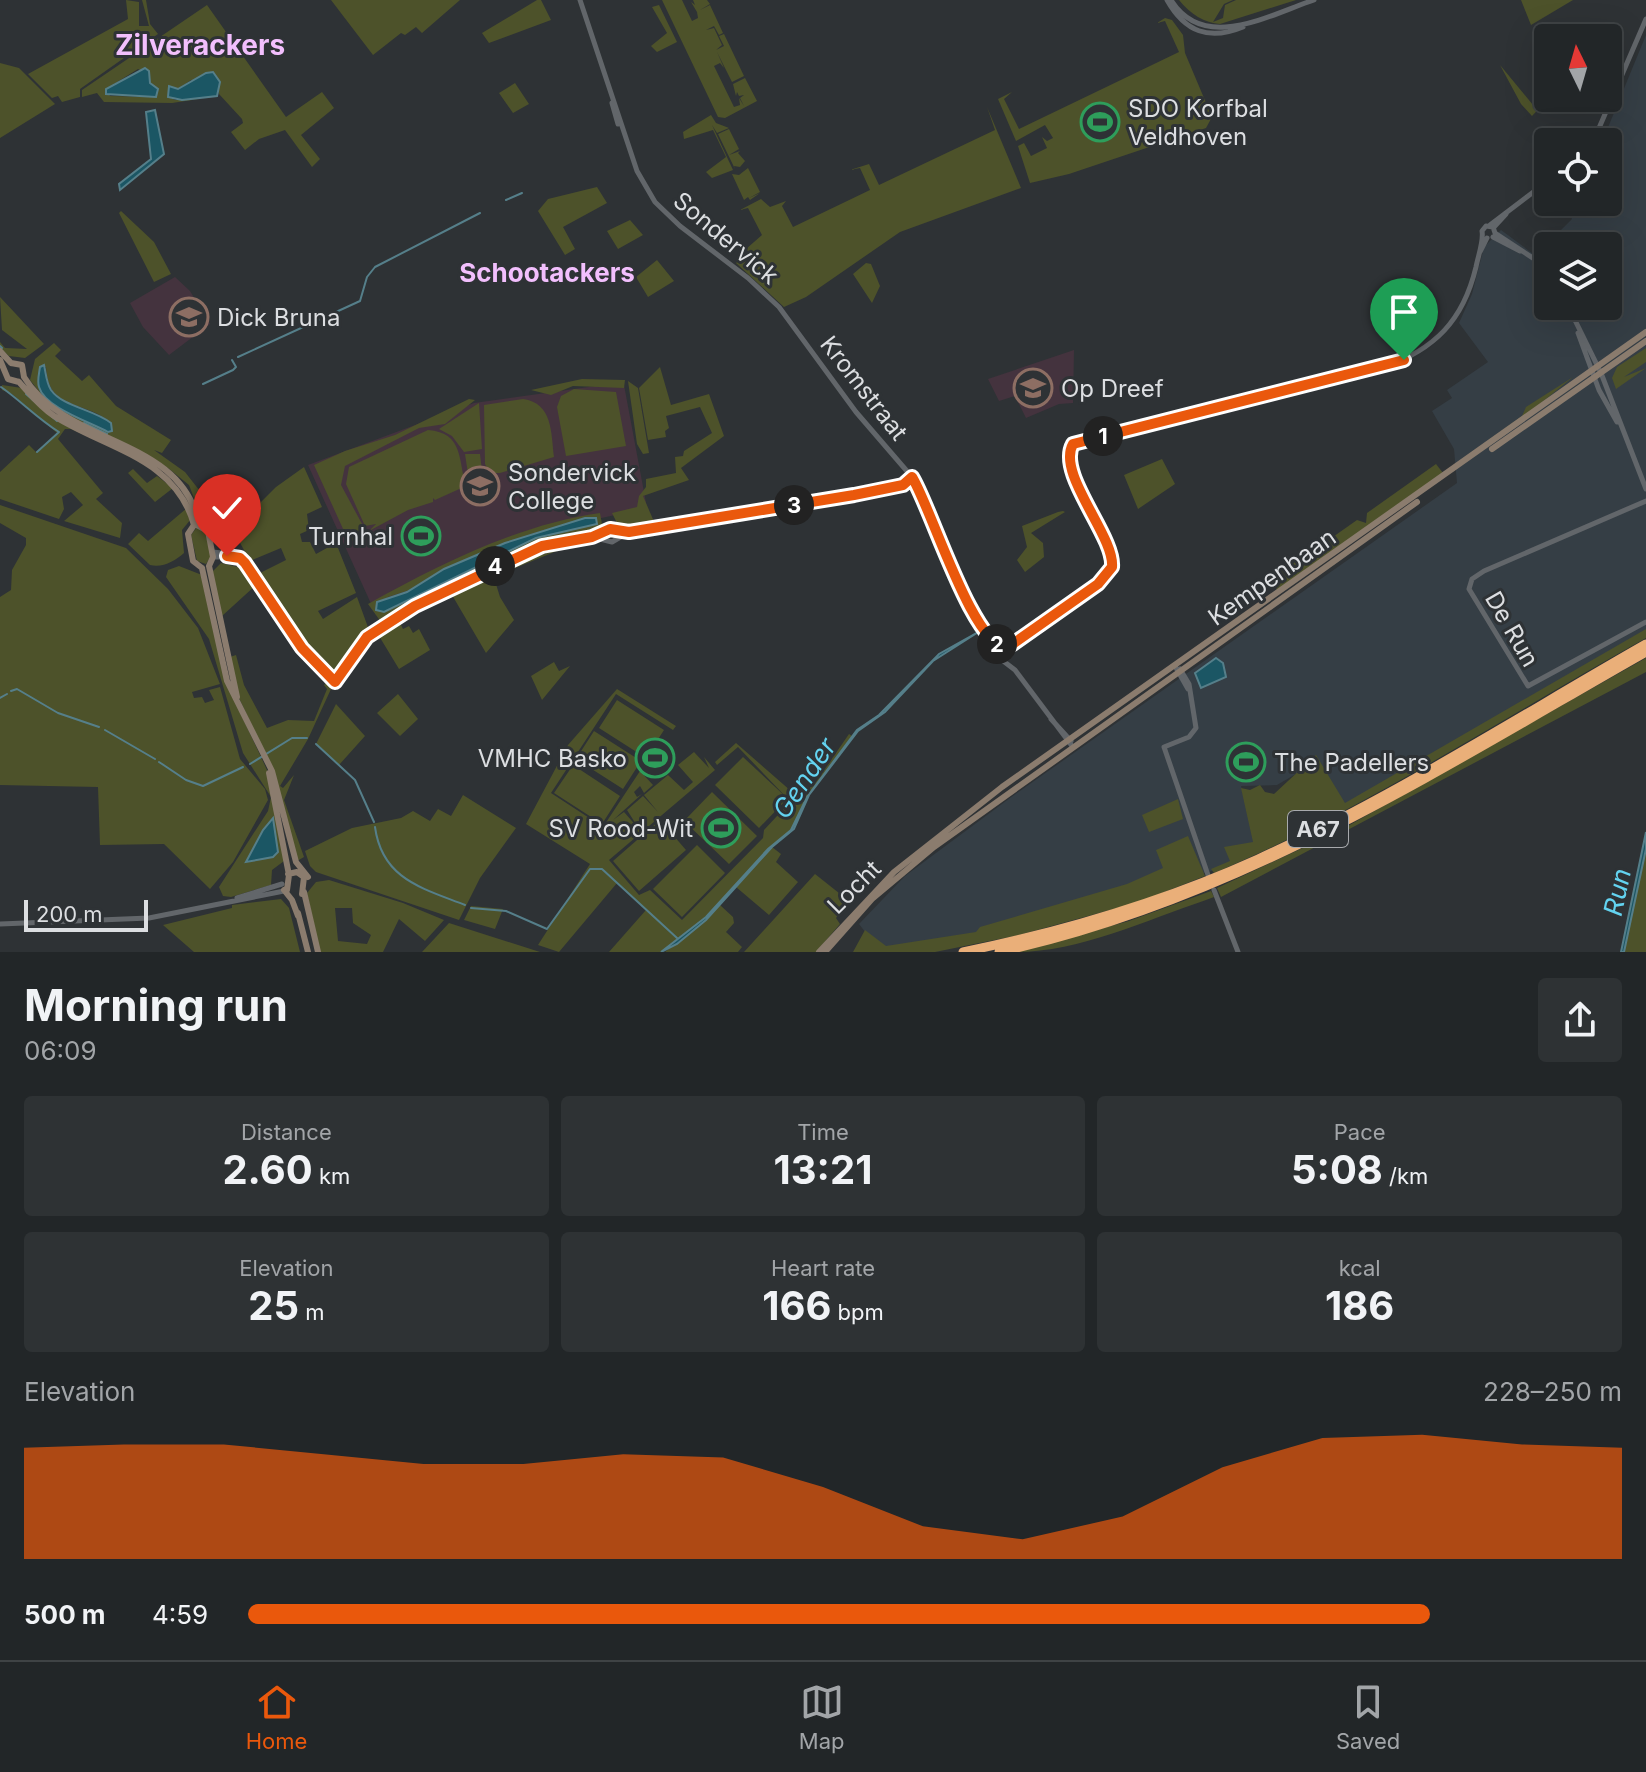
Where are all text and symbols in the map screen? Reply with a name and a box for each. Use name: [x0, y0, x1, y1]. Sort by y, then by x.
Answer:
north arrow: [1534, 24, 1622, 112]
map controls: [1534, 24, 1622, 320]
district label: Zilverackers: [115, 28, 285, 62]
place label: SDO Korfbal Veldhoven: [1128, 94, 1268, 151]
sports icon: SDO Korfbal Veldhoven: [1079, 101, 1121, 143]
button: locate: [1534, 128, 1622, 216]
street label: Sondervick: [668, 186, 784, 290]
button: layers: [1534, 232, 1622, 320]
district label: Schootackers: [459, 257, 635, 288]
pin: [1370, 278, 1438, 360]
icon: arrive: [1382, 290, 1426, 334]
school or university icon: Dick Bruna: [168, 296, 210, 338]
place label: Dick Bruna: [217, 303, 340, 332]
street label: Kromstraat: [814, 330, 914, 446]
school or university icon: Op Dreef: [1012, 367, 1054, 409]
place label: Op Dreef: [1061, 374, 1164, 403]
pin: 1: [1083, 416, 1123, 456]
text: 1: [1098, 423, 1108, 449]
place label: Sondervick College: [508, 458, 636, 515]
school or university icon: Sondervick College: [459, 465, 501, 507]
pin: [193, 474, 261, 556]
pin: 3: [774, 485, 814, 525]
icon: check: [205, 486, 249, 530]
text: 3: [787, 492, 801, 518]
sports icon: Turnhal: [400, 515, 442, 557]
place label: Turnhal: [308, 522, 393, 551]
street label: Kempenbaan: [1203, 522, 1341, 632]
pin: 4: [475, 546, 515, 586]
text: 4: [488, 553, 502, 579]
street label: De Run: [1479, 586, 1545, 672]
pin: 2: [977, 624, 1017, 664]
text: 2: [990, 631, 1004, 657]
water label: Gender: [766, 731, 843, 824]
sports icon: VMHC Basko: [634, 737, 676, 779]
sports icon: The Padellers: [1225, 741, 1267, 783]
place label: VMHC Basko: [478, 744, 627, 773]
place label: The Padellers: [1274, 748, 1429, 777]
sports icon: SV Rood-Wit: [700, 807, 742, 849]
road number: A67: [1288, 811, 1348, 847]
place label: SV Rood-Wit: [549, 814, 693, 843]
street label: Locht: [821, 854, 887, 920]
water label: Run: [1597, 866, 1637, 918]
scale bar: [24, 896, 148, 932]
text: 200 m: [36, 901, 103, 927]
text: Morning run: [24, 978, 288, 1032]
button: share: [1538, 978, 1622, 1062]
text: 06:09: [24, 1035, 97, 1066]
text: Distance: [241, 1119, 332, 1145]
text: Time: [797, 1119, 849, 1145]
text: Pace: [1334, 1119, 1386, 1145]
text: 2.60: [222, 1145, 313, 1194]
text: 13:21: [774, 1145, 872, 1194]
text: 5:08: [1291, 1145, 1383, 1194]
text: km: [313, 1163, 350, 1189]
text: /km: [1383, 1163, 1428, 1189]
text: Elevation: [239, 1255, 333, 1281]
text: Heart rate: [771, 1255, 875, 1281]
text: kcal: [1339, 1255, 1381, 1281]
text: 25: [248, 1281, 299, 1330]
text: 166: [762, 1281, 831, 1330]
text: 186: [1325, 1281, 1394, 1330]
text: m: [299, 1299, 324, 1325]
text: bpm: [831, 1299, 884, 1325]
text: Elevation: [24, 1376, 135, 1407]
text: 228–250 m: [1483, 1376, 1622, 1407]
text: 500 m: [24, 1599, 106, 1630]
text: 4:59: [152, 1599, 208, 1630]
tab: Home: [246, 1680, 307, 1754]
tab: Map: [799, 1680, 844, 1754]
tab: Saved: [1336, 1680, 1400, 1754]

